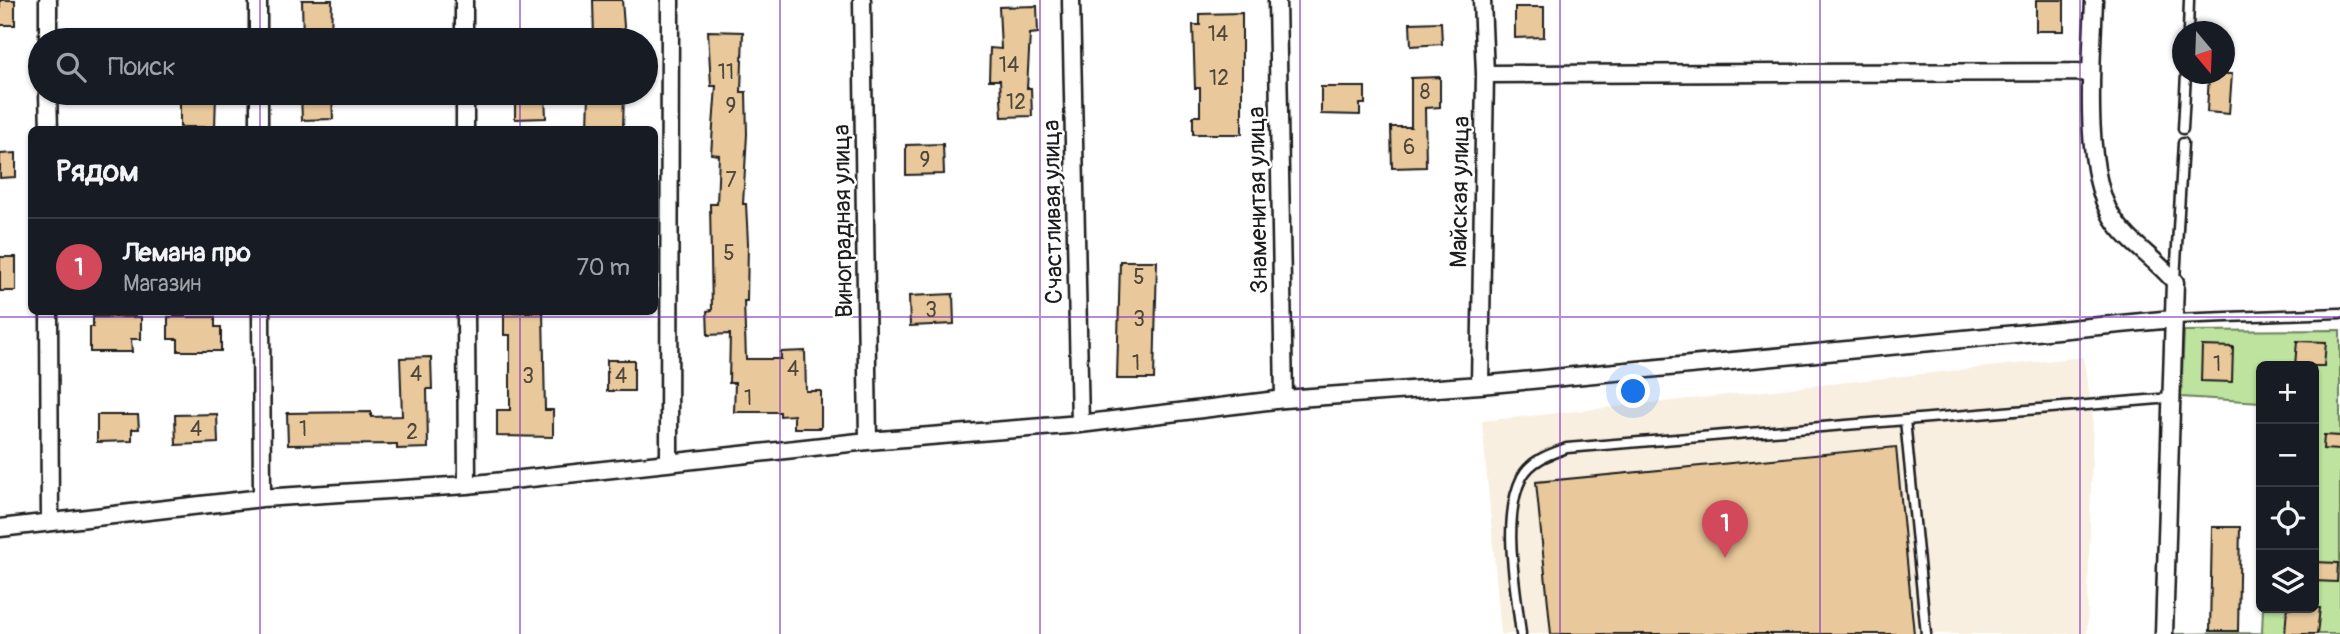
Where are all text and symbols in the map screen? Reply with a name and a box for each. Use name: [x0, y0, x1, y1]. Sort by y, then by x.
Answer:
house number: 14: [1208, 21, 1228, 48]
north arrow: [2172, 21, 2235, 84]
search box: [28, 28, 658, 105]
icon: search: [52, 48, 90, 86]
text: Поиск: [108, 51, 176, 83]
house number: 14: [999, 52, 1019, 79]
house number: 11: [718, 59, 734, 86]
house number: 12: [1209, 65, 1229, 92]
house number: 8: [1420, 79, 1430, 106]
house number: 12: [1006, 89, 1026, 116]
house number: 9: [726, 93, 736, 120]
street label: Знаменитая улица: [1242, 106, 1274, 294]
street label: Майская улица: [1444, 116, 1476, 268]
street label: Счастливая улица: [1037, 120, 1069, 304]
street label: Виноградная улица: [827, 124, 859, 318]
house number: 6: [1403, 134, 1415, 161]
house number: 9: [920, 147, 930, 174]
text: Рядом: [56, 153, 139, 190]
house number: 7: [725, 167, 737, 194]
text: Лемана про: [123, 237, 251, 269]
house number: 5: [723, 240, 735, 267]
text: 1: [75, 253, 84, 282]
text: 70 m: [577, 253, 630, 282]
house number: 5: [1133, 264, 1145, 291]
text: Магазин: [123, 269, 202, 298]
house number: 3: [925, 297, 937, 324]
house number: 3: [1133, 306, 1145, 333]
house number: 1: [1132, 350, 1140, 377]
house number: 1: [2213, 351, 2221, 378]
house number: 4: [787, 356, 799, 383]
house number: 4: [410, 361, 422, 388]
map controls: [2256, 361, 2319, 613]
button: +: [2256, 361, 2319, 424]
house number: 3: [522, 363, 534, 390]
house number: 4: [615, 363, 627, 390]
your location: [1616, 374, 1650, 408]
house number: 1: [744, 385, 752, 412]
house number: 4: [190, 416, 202, 443]
house number: 1: [299, 416, 307, 443]
house number: 2: [406, 419, 418, 446]
button: −: [2256, 424, 2319, 487]
button: locate: [2256, 487, 2319, 550]
pin: 1: [1702, 500, 1748, 558]
button: layers: [2256, 550, 2319, 613]

